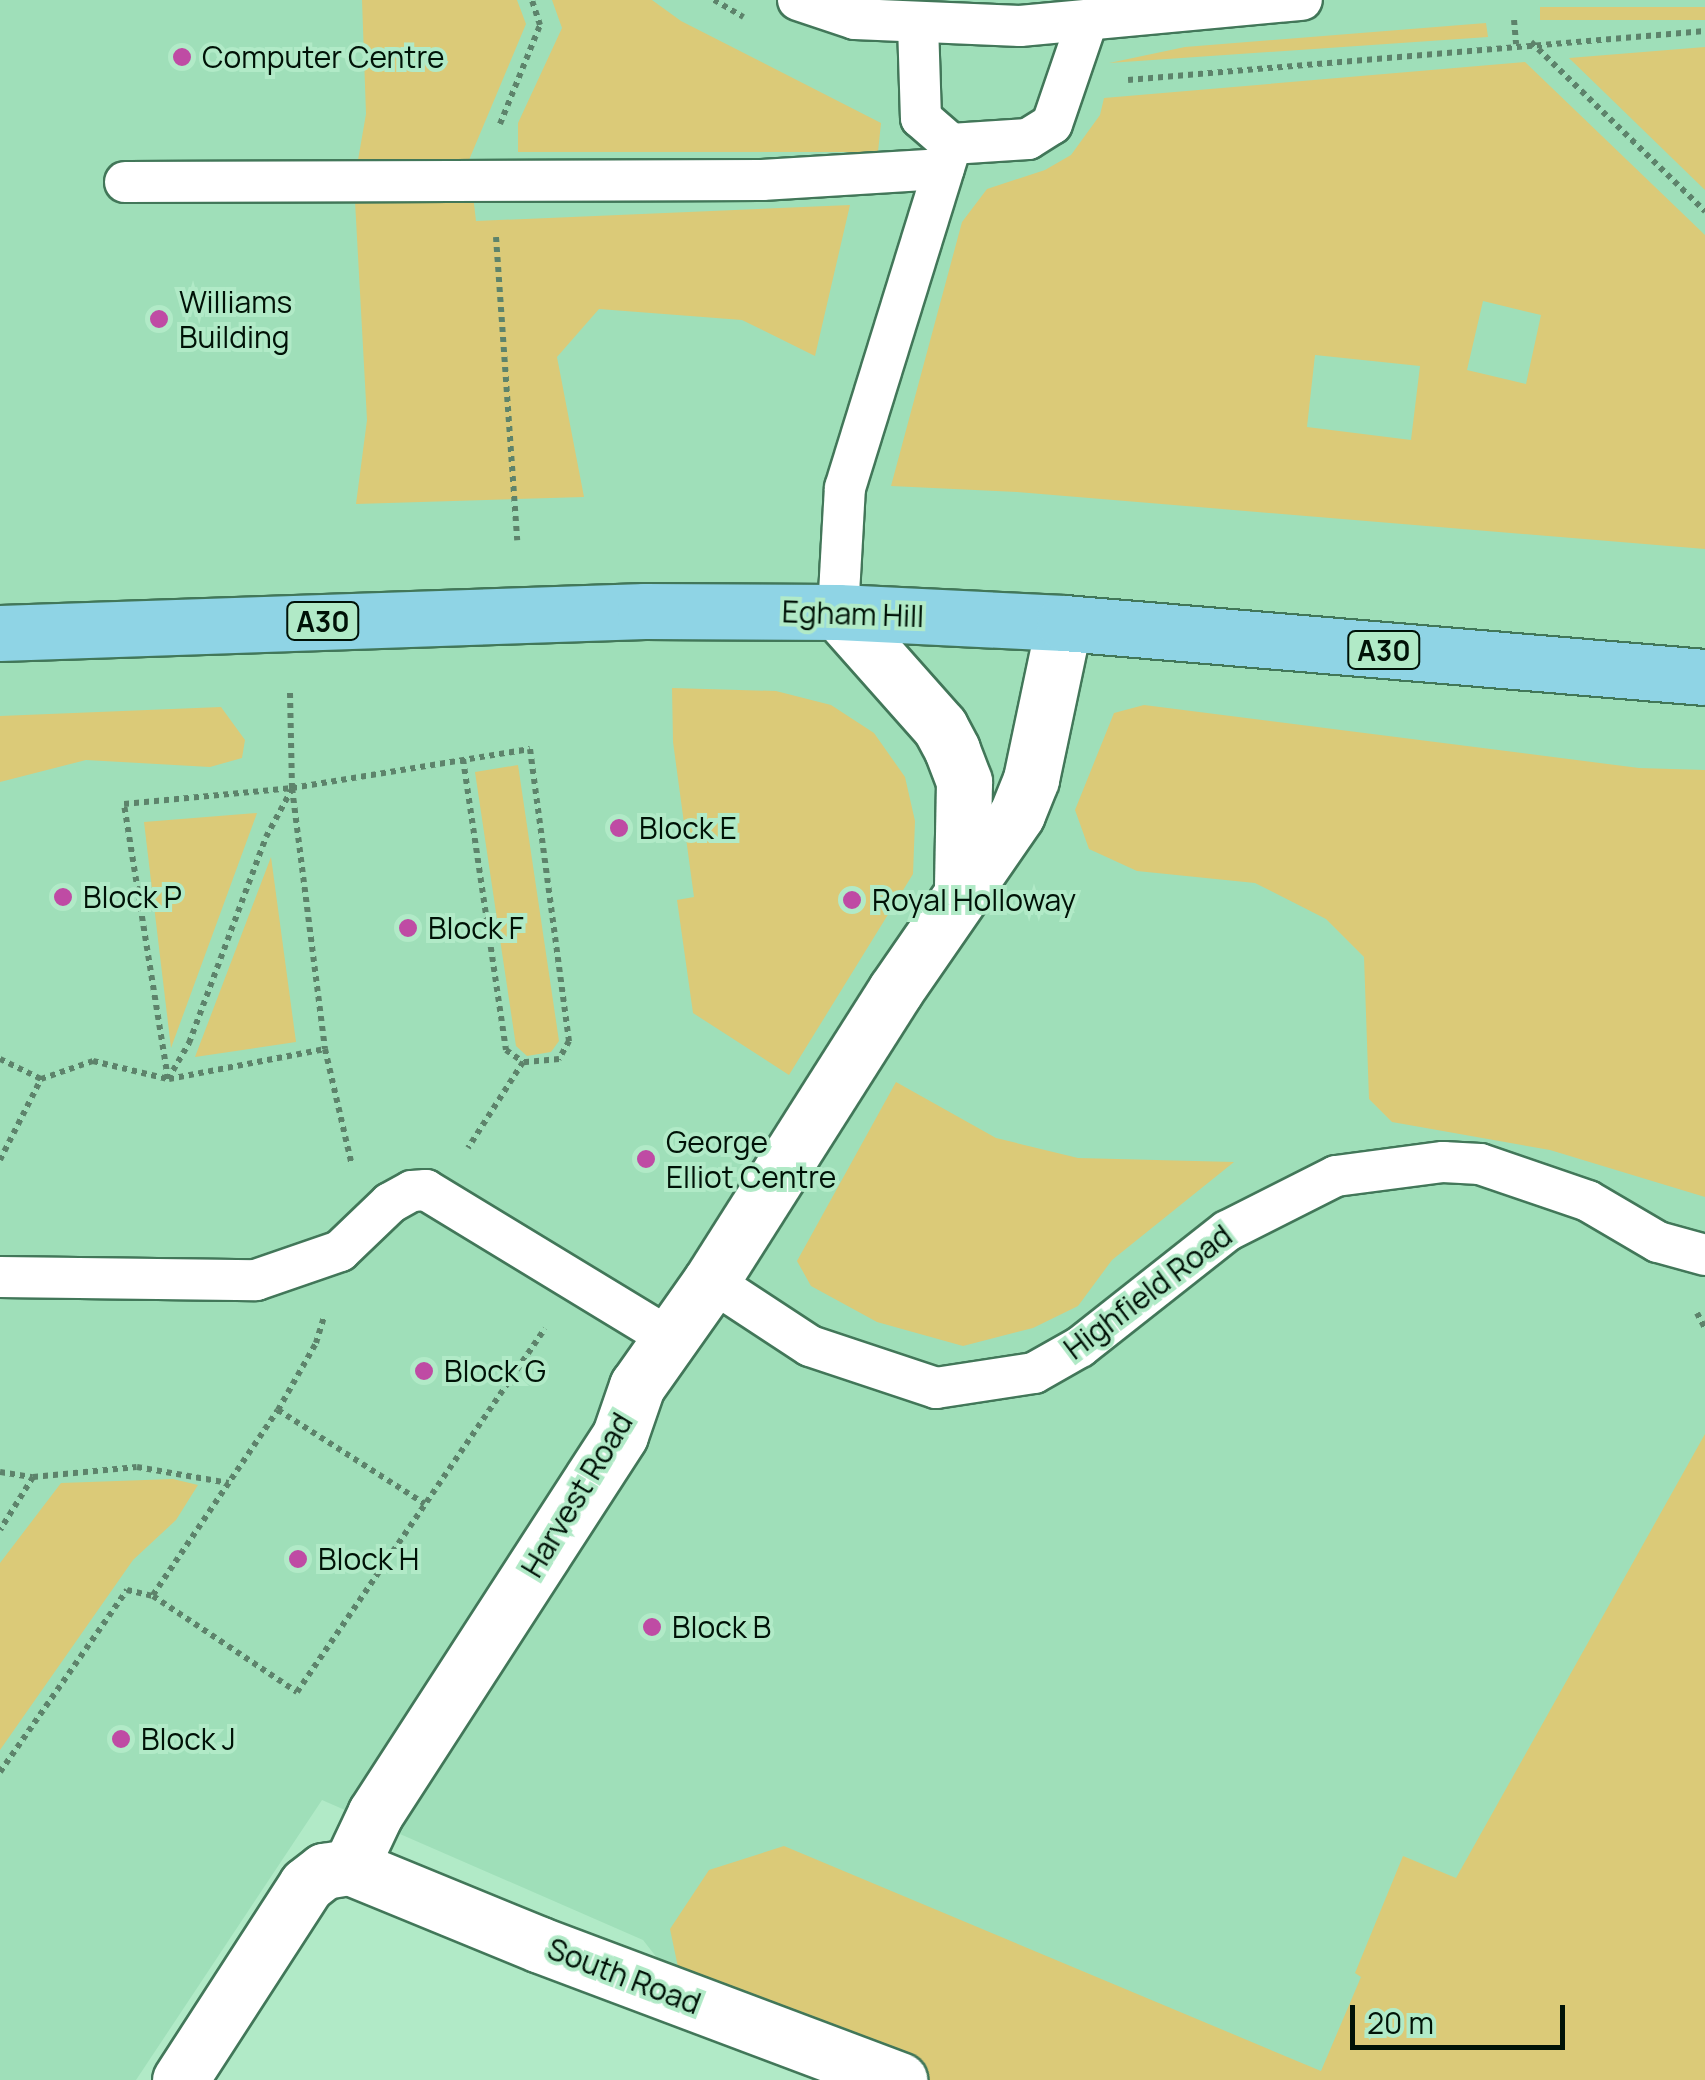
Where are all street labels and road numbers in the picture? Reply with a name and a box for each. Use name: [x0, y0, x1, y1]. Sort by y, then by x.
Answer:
street label: Egham Hill: [781, 594, 925, 634]
road number: A30: [286, 598, 360, 644]
road number: A30: [1346, 627, 1422, 673]
street label: Highfield Road: [1057, 1217, 1239, 1367]
street label: Harvest Road: [514, 1406, 640, 1584]
street label: South Road: [542, 1930, 706, 2022]

